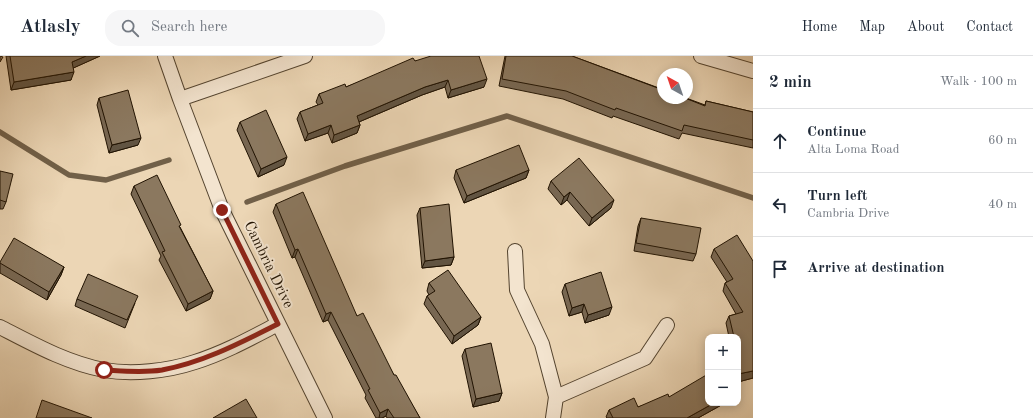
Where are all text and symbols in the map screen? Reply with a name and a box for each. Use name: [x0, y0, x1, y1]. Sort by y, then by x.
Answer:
search box: [105, 10, 385, 46]
icon: search: [119, 17, 141, 39]
text: Atlasly: [20, 18, 81, 37]
text: Search here: [151, 20, 228, 35]
text: Home: [802, 20, 837, 34]
text: Map: [859, 20, 885, 34]
text: About: [907, 20, 944, 34]
text: Contact: [966, 20, 1013, 34]
north arrow: [657, 68, 693, 104]
text: 2 min: [769, 74, 812, 91]
text: Walk · 100 m: [940, 75, 1017, 88]
text: Continue: [807, 125, 866, 140]
icon: ahead: [769, 130, 791, 152]
text: 60 m: [988, 134, 1017, 147]
text: Alta Loma Road: [807, 143, 900, 156]
text: Turn left: [807, 189, 867, 204]
icon: left: [769, 194, 791, 216]
text: 40 m: [988, 198, 1017, 211]
route end: [213, 201, 231, 219]
text: Cambria Drive: [807, 207, 889, 220]
street label: Cambria Drive: [240, 219, 296, 311]
icon: arrive: [769, 258, 791, 280]
text: Arrive at destination: [807, 261, 945, 276]
map controls: [705, 334, 741, 406]
button: +: [705, 334, 741, 370]
route start: [95, 361, 113, 379]
button: −: [705, 370, 741, 406]

